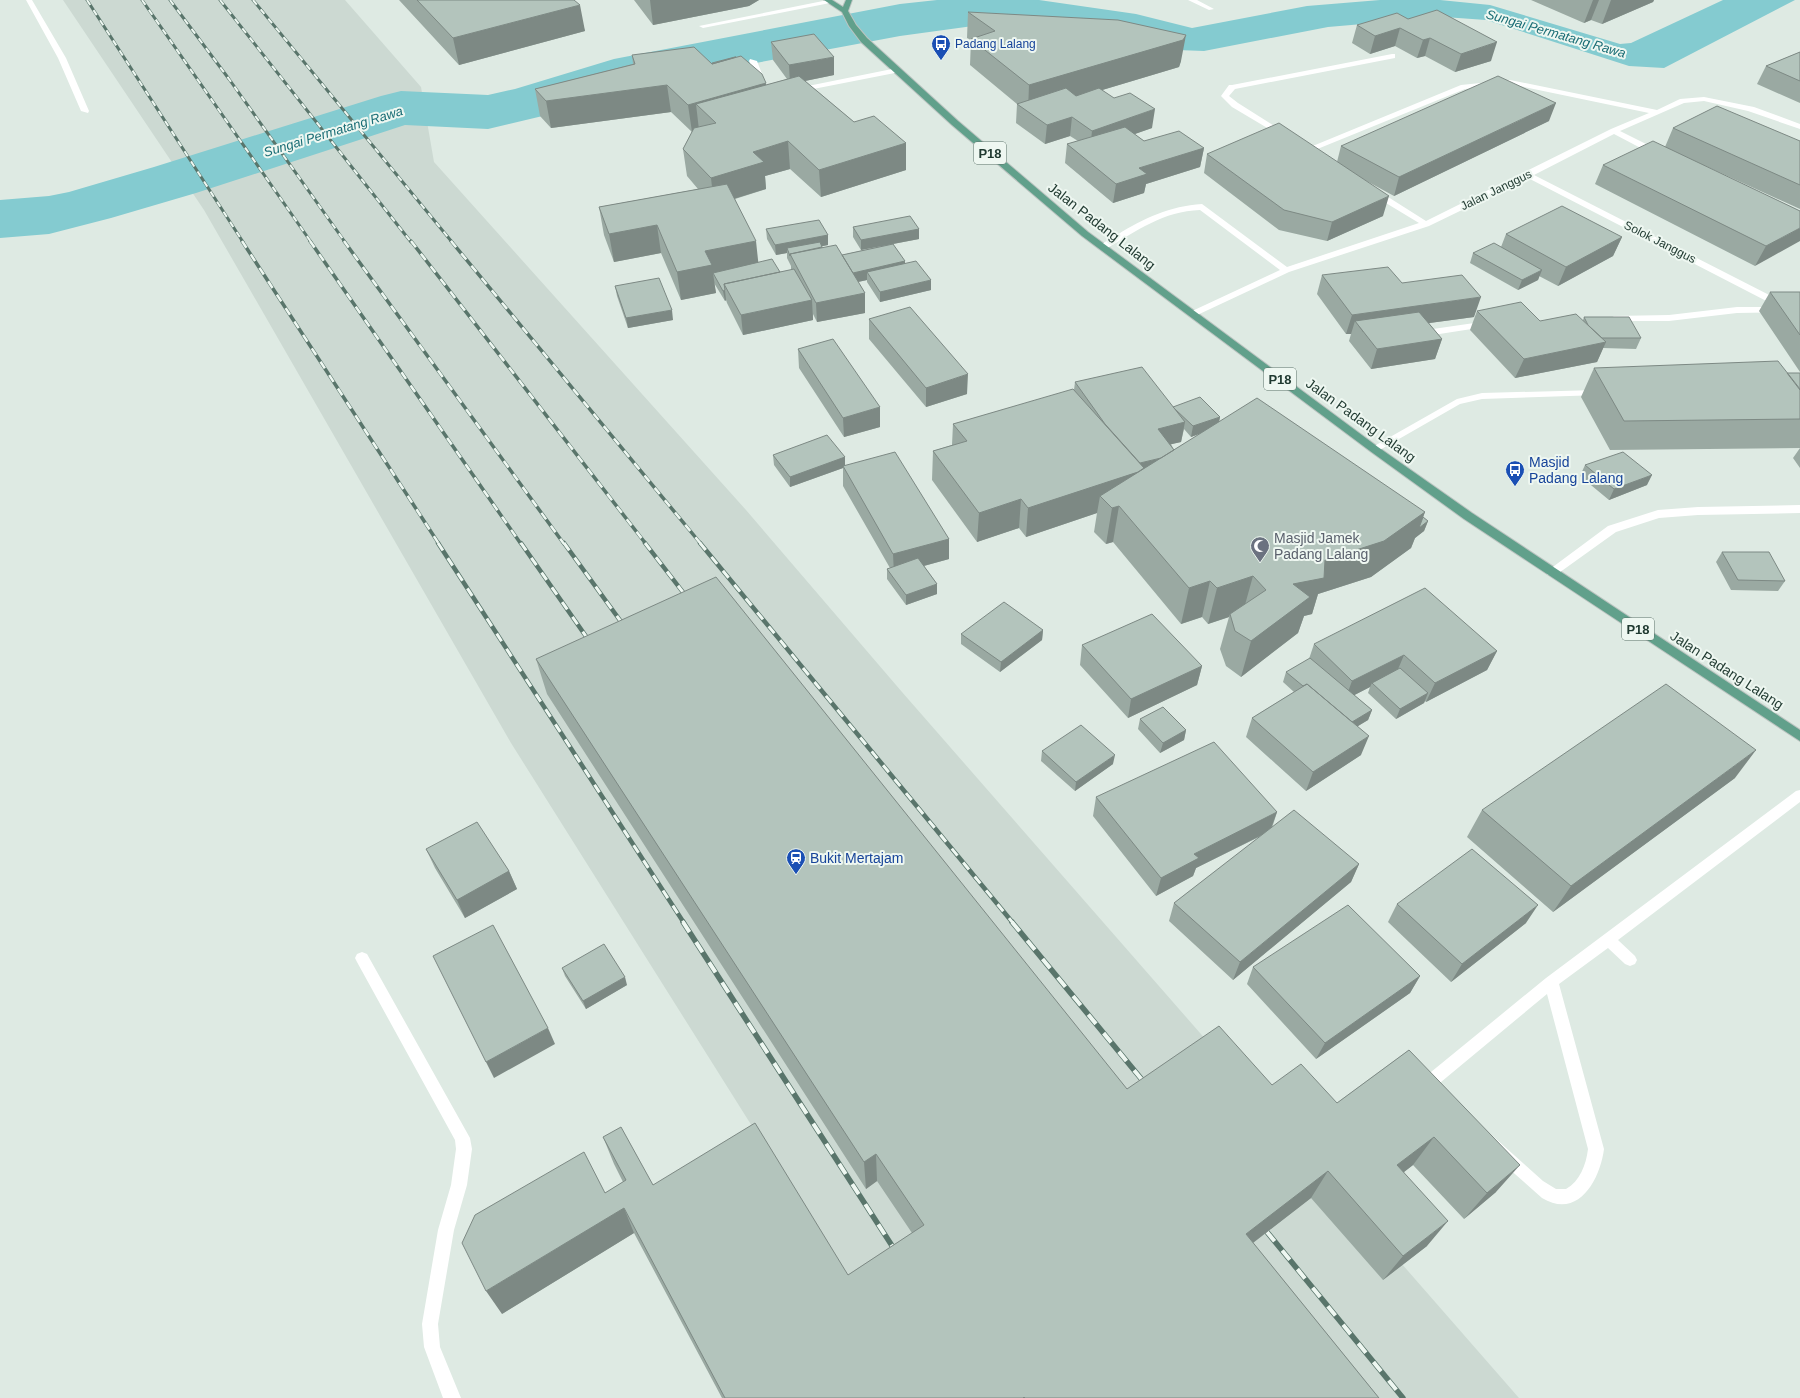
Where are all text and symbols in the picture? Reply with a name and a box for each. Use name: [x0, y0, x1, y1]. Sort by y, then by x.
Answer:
water label: Sungai Permatang Rawa: [1484, 6, 1627, 61]
bus stop icon: Padang Lalang: [930, 33, 952, 61]
place label: Padang Lalang: [955, 37, 1036, 51]
water label: Sungai Permatang Rawa: [262, 103, 404, 160]
road number: P18: [974, 142, 1006, 164]
street label: Jalan Janggus: [1458, 167, 1534, 213]
street label: Jalan Padang Lalang: [1045, 179, 1159, 273]
street label: Solok Janggus: [1622, 218, 1698, 266]
road number: P18: [1264, 368, 1296, 390]
street label: Jalan Padang Lalang: [1303, 375, 1419, 465]
place label: Masjid Padang Lalang: [1529, 454, 1623, 486]
bus stop icon: Masjid Padang Lalang: [1504, 459, 1526, 487]
place label: Masjid Jamek Padang Lalang: [1274, 530, 1368, 562]
mosque icon: Masjid Jamek Padang Lalang: [1249, 535, 1271, 563]
road number: P18: [1622, 618, 1654, 640]
street label: Jalan Padang Lalang: [1667, 627, 1787, 713]
station icon: Bukit Mertajam: [785, 847, 807, 875]
place label: Bukit Mertajam: [810, 850, 903, 866]

